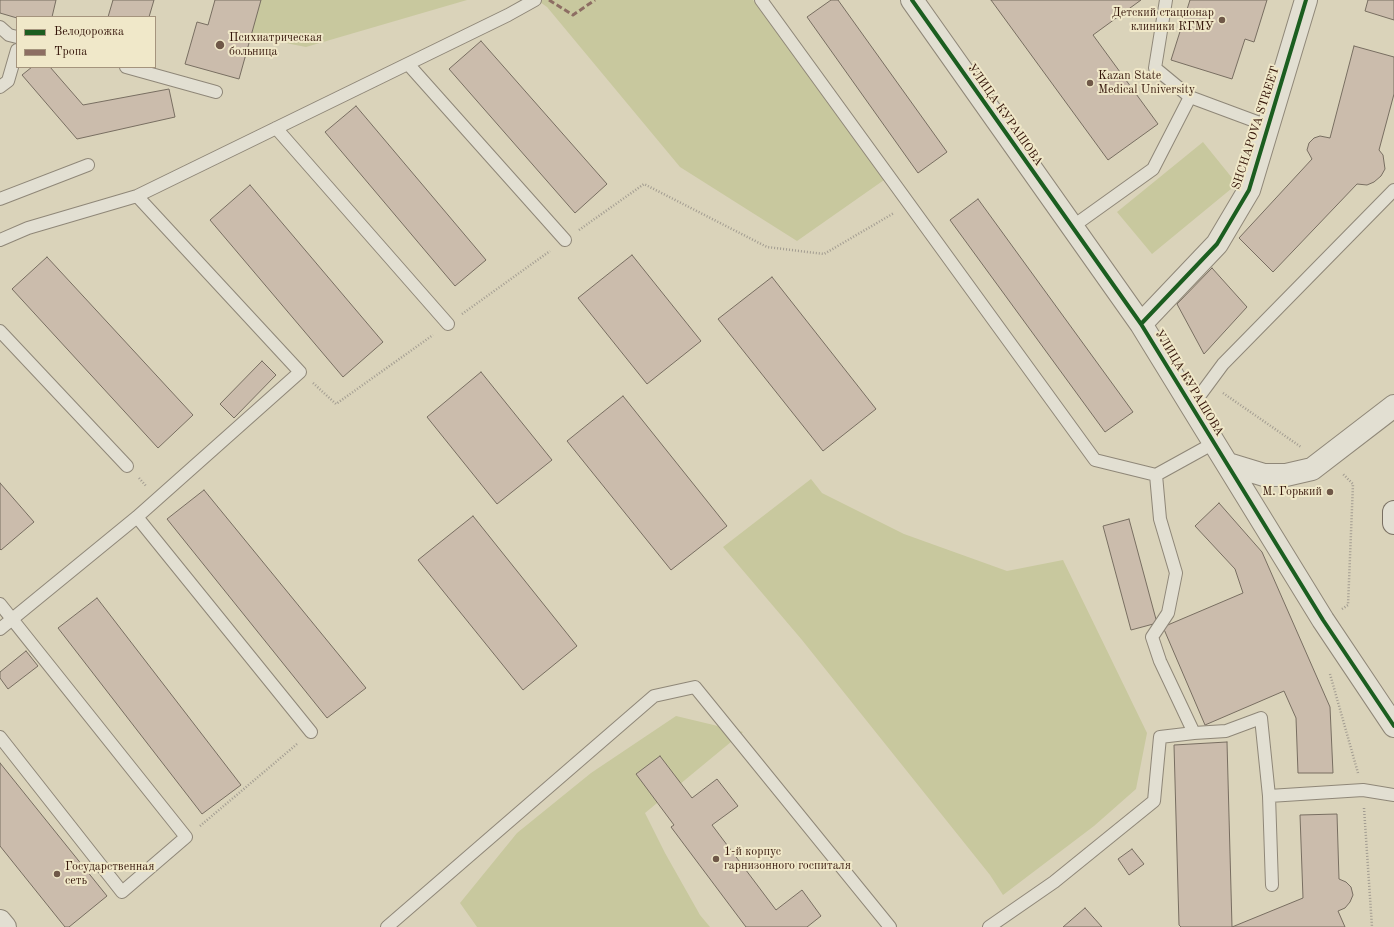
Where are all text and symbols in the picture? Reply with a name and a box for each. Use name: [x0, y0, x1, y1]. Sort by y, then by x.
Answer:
place label: Детский стационар клиники КГМУ: [1112, 6, 1214, 34]
marker: Детский стационар клиники КГМУ: [1217, 15, 1227, 25]
legend: [16, 16, 156, 68]
text: Велодорожка: [54, 26, 124, 38]
place label: Психиатрическая больница: [229, 31, 322, 59]
marker: Психиатрическая больница: [214, 39, 226, 51]
text: Тропа: [54, 46, 87, 58]
street label: УЛИЦА КУРАШОВА: [964, 61, 1046, 169]
street label: SHCHAPOVA STREET: [1229, 64, 1283, 192]
place label: Kazan State Medical University: [1098, 69, 1195, 97]
marker: Kazan State Medical University: [1085, 78, 1095, 88]
street label: УЛИЦА КУРАШОВА: [1152, 327, 1226, 439]
place label: М. Горький: [1262, 485, 1322, 499]
marker: М. Горький: [1325, 487, 1335, 497]
place label: 1-й корпус гарнизонного госпиталя: [724, 845, 851, 873]
marker: 1-й корпус гарнизонного госпиталя: [711, 854, 721, 864]
place label: Государственная сеть: [65, 860, 154, 888]
marker: Государственная сеть: [52, 869, 62, 879]

